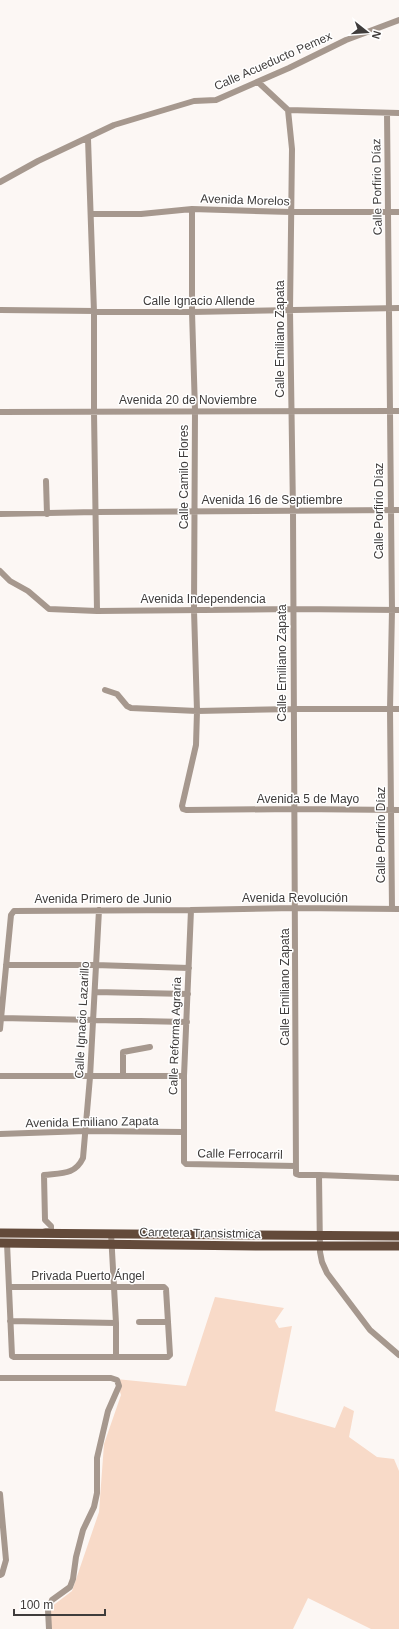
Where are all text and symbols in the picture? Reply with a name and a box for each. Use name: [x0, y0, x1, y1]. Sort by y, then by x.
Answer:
north arrow: [347, 12, 387, 52]
street label: Calle Acueducto Pemex: [212, 29, 334, 93]
text: N: [370, 29, 383, 41]
street label: Calle Porfirio Díaz: [369, 139, 385, 235]
street label: Avenida Morelos: [200, 191, 290, 209]
street label: Calle Emiliano Zapata: [273, 280, 287, 398]
street label: Calle Ignacio Allende: [143, 294, 255, 308]
street label: Avenida 20 de Noviembre: [119, 393, 257, 407]
street label: Calle Camilo Flores: [177, 425, 191, 529]
street label: Calle Porfirio Díaz: [372, 463, 386, 559]
street label: Avenida 16 de Septiembre: [201, 493, 343, 507]
street label: Avenida Independencia: [140, 592, 266, 606]
street label: Calle Emiliano Zapata: [275, 604, 289, 722]
street label: Calle Porfirio Díaz: [374, 787, 388, 883]
street label: Avenida 5 de Mayo: [257, 792, 360, 806]
street label: Avenida Revolución: [242, 891, 348, 905]
street label: Avenida Primero de Junio: [34, 892, 172, 906]
street label: Calle Emiliano Zapata: [278, 928, 292, 1046]
street label: Calle Ignacio Lazarillo: [72, 961, 92, 1079]
street label: Calle Reforma Agraria: [166, 976, 184, 1095]
street label: Avenida Emiliano Zapata: [25, 1114, 159, 1130]
street label: Calle Ferrocarril: [197, 1146, 283, 1162]
street label: Carretera Transistmica: [139, 1225, 261, 1241]
street label: Privada Puerto Ángel: [31, 1268, 145, 1283]
scale bar: [14, 1591, 105, 1617]
text: 100 m: [20, 1598, 53, 1612]

